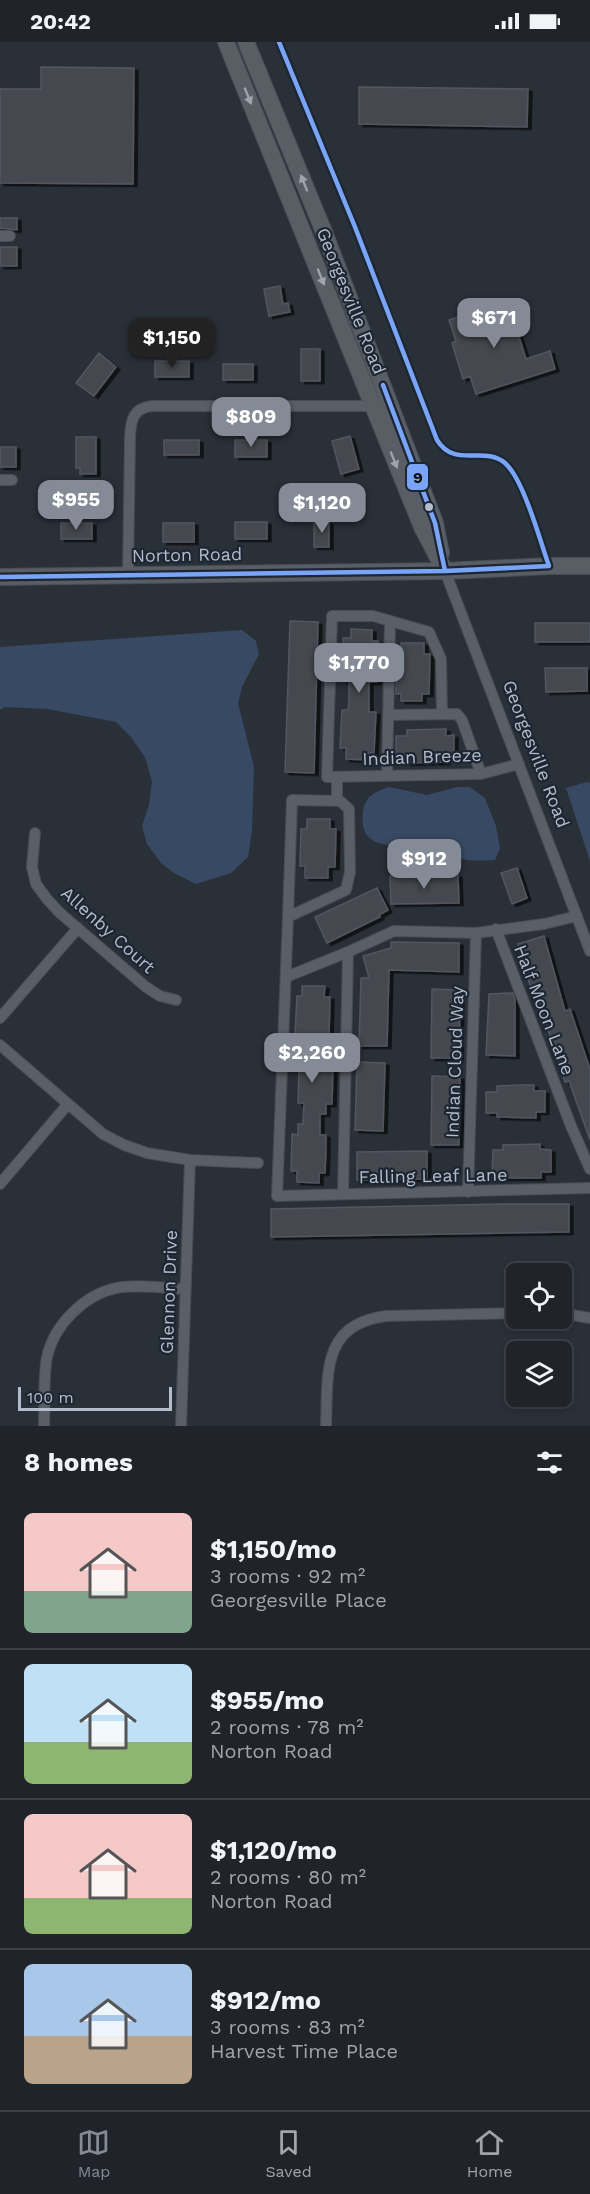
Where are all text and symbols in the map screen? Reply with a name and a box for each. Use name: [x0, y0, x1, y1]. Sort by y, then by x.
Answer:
text: 20:42: [30, 9, 91, 34]
one-way arrow: [244, 87, 253, 105]
one-way arrow: [299, 174, 308, 192]
street label: Georgesville Road: [313, 225, 390, 377]
one-way arrow: [317, 268, 326, 286]
pin: $671: [458, 298, 530, 349]
text: $671: [471, 305, 517, 329]
pin: $1,150: [123, 318, 221, 369]
text: $1,150: [143, 325, 201, 349]
pin: $809: [215, 397, 287, 448]
text: $809: [226, 404, 276, 428]
one-way arrow: [390, 451, 399, 469]
line badge: 9: [406, 463, 429, 491]
text: 9: [413, 468, 423, 487]
pin: $955: [40, 480, 112, 531]
pin: $1,120: [273, 483, 371, 534]
text: $955: [52, 487, 100, 511]
text: $1,120: [293, 490, 351, 514]
unlabelled marker: [423, 501, 435, 513]
street label: Norton Road: [132, 543, 242, 566]
pin: $1,770: [310, 643, 408, 694]
text: $1,770: [328, 650, 390, 674]
street label: Georgesville Road: [499, 677, 574, 830]
street label: Indian Breeze: [362, 744, 482, 769]
pin: $912: [388, 839, 460, 890]
text: $912: [401, 846, 447, 870]
street label: Allenby Court: [57, 882, 160, 978]
street label: Half Moon Lane: [510, 942, 579, 1078]
street label: Indian Cloud Way: [441, 985, 468, 1138]
pin: $2,260: [263, 1033, 361, 1084]
text: $2,260: [278, 1040, 346, 1064]
street label: Falling Leaf Lane: [358, 1164, 508, 1187]
street label: Glennon Drive: [156, 1230, 181, 1354]
map controls: [506, 1263, 572, 1407]
button: locate: [506, 1263, 572, 1329]
button: layers: [506, 1341, 572, 1407]
scale bar: [18, 1384, 172, 1412]
text: 100 m: [27, 1388, 74, 1407]
icon: filters: [533, 1446, 566, 1479]
text: 8 homes: [24, 1447, 133, 1477]
text: $1,150/mo: [210, 1534, 337, 1564]
icon: home: [72, 1537, 144, 1609]
text: 3 rooms · 92 m²: [210, 1564, 365, 1588]
text: Georgesville Place: [210, 1588, 387, 1612]
text: $955/mo: [210, 1685, 324, 1715]
icon: home: [72, 1688, 144, 1760]
text: 2 rooms · 78 m²: [210, 1715, 364, 1739]
text: Norton Road: [210, 1739, 332, 1763]
text: $1,120/mo: [210, 1835, 337, 1865]
icon: home: [72, 1838, 144, 1910]
text: 2 rooms · 80 m²: [210, 1865, 366, 1889]
text: Norton Road: [210, 1889, 332, 1913]
text: $912/mo: [210, 1985, 321, 2015]
icon: home: [72, 1988, 144, 2060]
text: 3 rooms · 83 m²: [210, 2015, 365, 2039]
text: Harvest Time Place: [210, 2039, 398, 2063]
tab: Map: [77, 2126, 110, 2181]
tab: Saved: [265, 2126, 312, 2181]
tab: Home: [467, 2126, 513, 2181]

